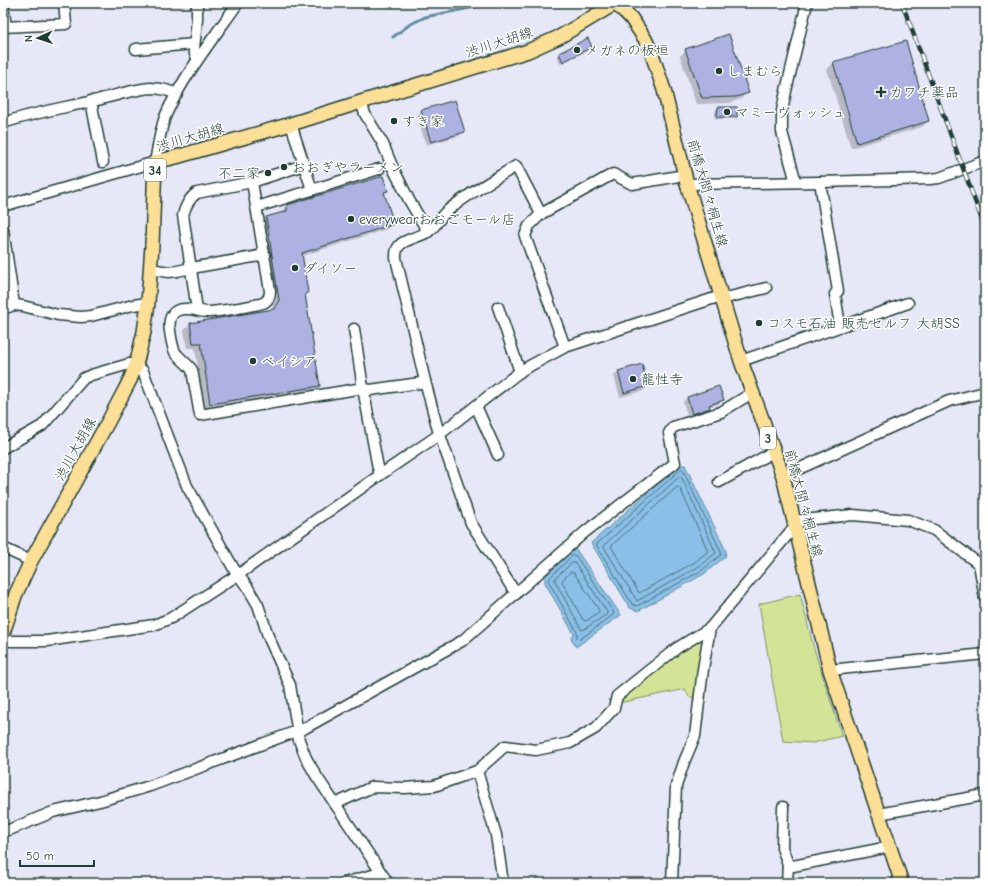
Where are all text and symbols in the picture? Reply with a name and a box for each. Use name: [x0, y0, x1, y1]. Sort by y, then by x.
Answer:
north arrow: [18, 18, 58, 58]
street label: 渋川大胡線: [463, 24, 535, 61]
text: N: [22, 35, 35, 42]
place label: メガネの板垣: [585, 42, 669, 59]
marker: メガネの板垣: [572, 45, 582, 55]
place label: しまむら: [727, 63, 783, 80]
marker: しまむら: [714, 66, 724, 76]
place label: カワチ薬品: [889, 84, 959, 101]
marker: カワチ薬品: [876, 87, 886, 97]
place label: マミーヴォッシュ: [735, 104, 846, 121]
marker: マミーヴォッシュ: [722, 107, 732, 117]
place label: すき家: [402, 113, 444, 130]
marker: すき家: [389, 116, 399, 126]
street label: 渋川大胡線: [154, 120, 226, 155]
street label: 前橋大間々桐生線: [684, 137, 731, 249]
road number: 34: [144, 159, 166, 181]
place label: おおぎやラーメン: [292, 159, 404, 176]
marker: おおぎやラーメン: [279, 162, 289, 172]
place label: 不二家: [218, 165, 260, 182]
marker: 不二家: [263, 168, 273, 178]
place label: everywearおおごモール店: [359, 211, 516, 228]
marker: everywearおおごモール店: [346, 214, 356, 224]
place label: ダイソー: [303, 260, 358, 277]
marker: ダイソー: [290, 263, 300, 273]
place label: コスモ石油 販売セルフ 大胡SS: [767, 315, 960, 332]
marker: コスモ石油 販売セルフ 大胡SS: [754, 318, 764, 328]
place label: ベイシア: [261, 353, 317, 370]
marker: ベイシア: [248, 356, 258, 366]
place label: 龍性寺: [641, 371, 683, 388]
marker: 龍性寺: [628, 374, 638, 384]
street label: 渋川大胡線: [51, 415, 100, 484]
road number: 3: [760, 427, 776, 449]
street label: 前橋大間々桐生線: [781, 447, 826, 559]
scale bar: [20, 842, 94, 868]
text: 50 m: [26, 849, 54, 863]

